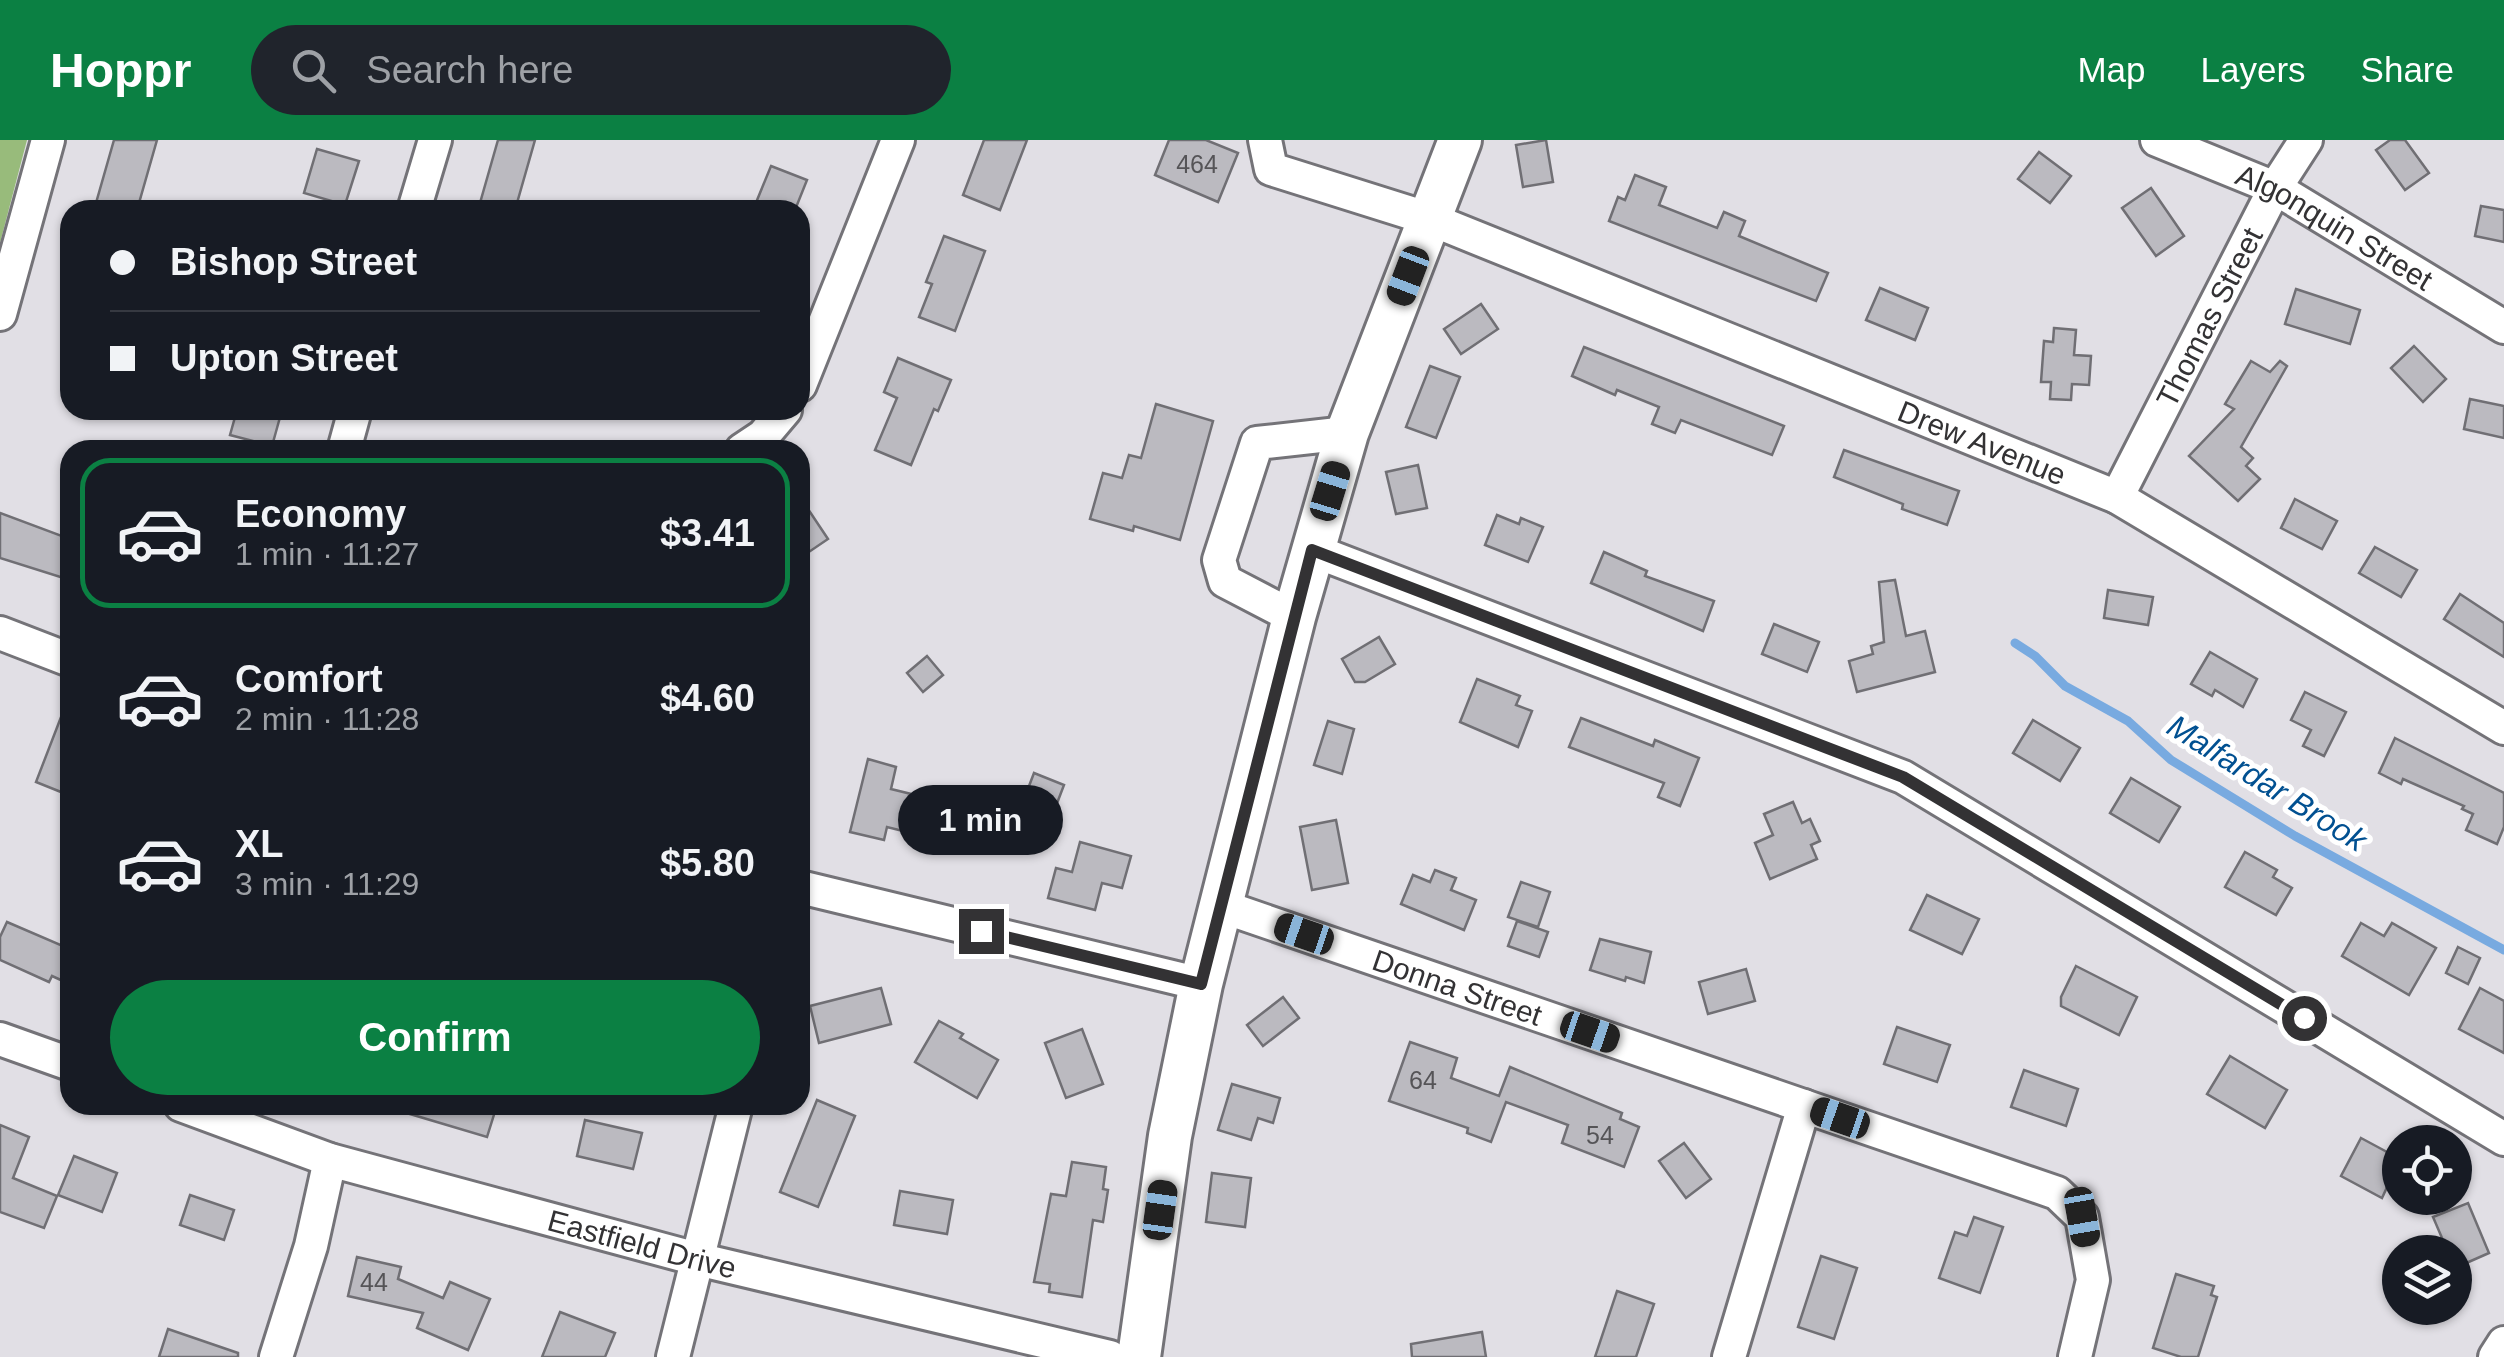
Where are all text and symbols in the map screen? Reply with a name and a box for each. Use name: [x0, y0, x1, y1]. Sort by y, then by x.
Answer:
search box: [251, 25, 951, 115]
icon: search: [286, 43, 341, 98]
text: Hoppr: [50, 44, 191, 97]
text: Search here: [366, 49, 573, 91]
text: Map: [2077, 50, 2146, 89]
text: Layers: [2201, 50, 2306, 89]
text: Share: [2361, 50, 2454, 89]
house number: 464: [1176, 150, 1218, 178]
street label: Algonquin Street: [2231, 158, 2439, 297]
street label: Thomas Street: [2149, 221, 2269, 412]
text: Bishop Street: [170, 241, 417, 283]
car: [1383, 243, 1433, 309]
text: Upton Street: [170, 337, 398, 379]
street label: Drew Avenue: [1894, 394, 2071, 491]
car: [1307, 458, 1353, 524]
icon: car: [115, 488, 205, 578]
text: Economy: [235, 493, 406, 535]
text: $3.41: [660, 512, 755, 554]
text: 1 min · 11:27: [235, 536, 419, 572]
icon: car: [115, 653, 205, 743]
text: Comfort: [235, 658, 383, 700]
text: $4.60: [660, 677, 755, 719]
text: 2 min · 11:28: [235, 701, 419, 737]
water label: Malfardar Brook: [2161, 707, 2375, 860]
callout: 1 min: [898, 786, 1064, 856]
text: 1 min: [939, 802, 1022, 838]
icon: car: [115, 818, 205, 908]
text: XL: [235, 823, 284, 865]
text: $5.80: [660, 842, 755, 884]
text: 3 min · 11:29: [235, 866, 419, 902]
route end: [959, 909, 1004, 954]
car: [1271, 910, 1337, 958]
street label: Donna Street: [1368, 943, 1547, 1032]
button: Confirm: [110, 980, 760, 1095]
route start: [2282, 996, 2327, 1041]
car: [1557, 1008, 1623, 1056]
house number: 64: [1409, 1066, 1437, 1094]
car: [1807, 1094, 1873, 1142]
house number: 54: [1586, 1121, 1614, 1149]
map controls: [2382, 1125, 2472, 1325]
button: locate: [2382, 1125, 2472, 1215]
car: [1141, 1178, 1179, 1242]
car: [2062, 1185, 2102, 1249]
street label: Eastfield Drive: [544, 1203, 740, 1284]
button: layers: [2382, 1235, 2472, 1325]
house number: 44: [360, 1268, 388, 1296]

